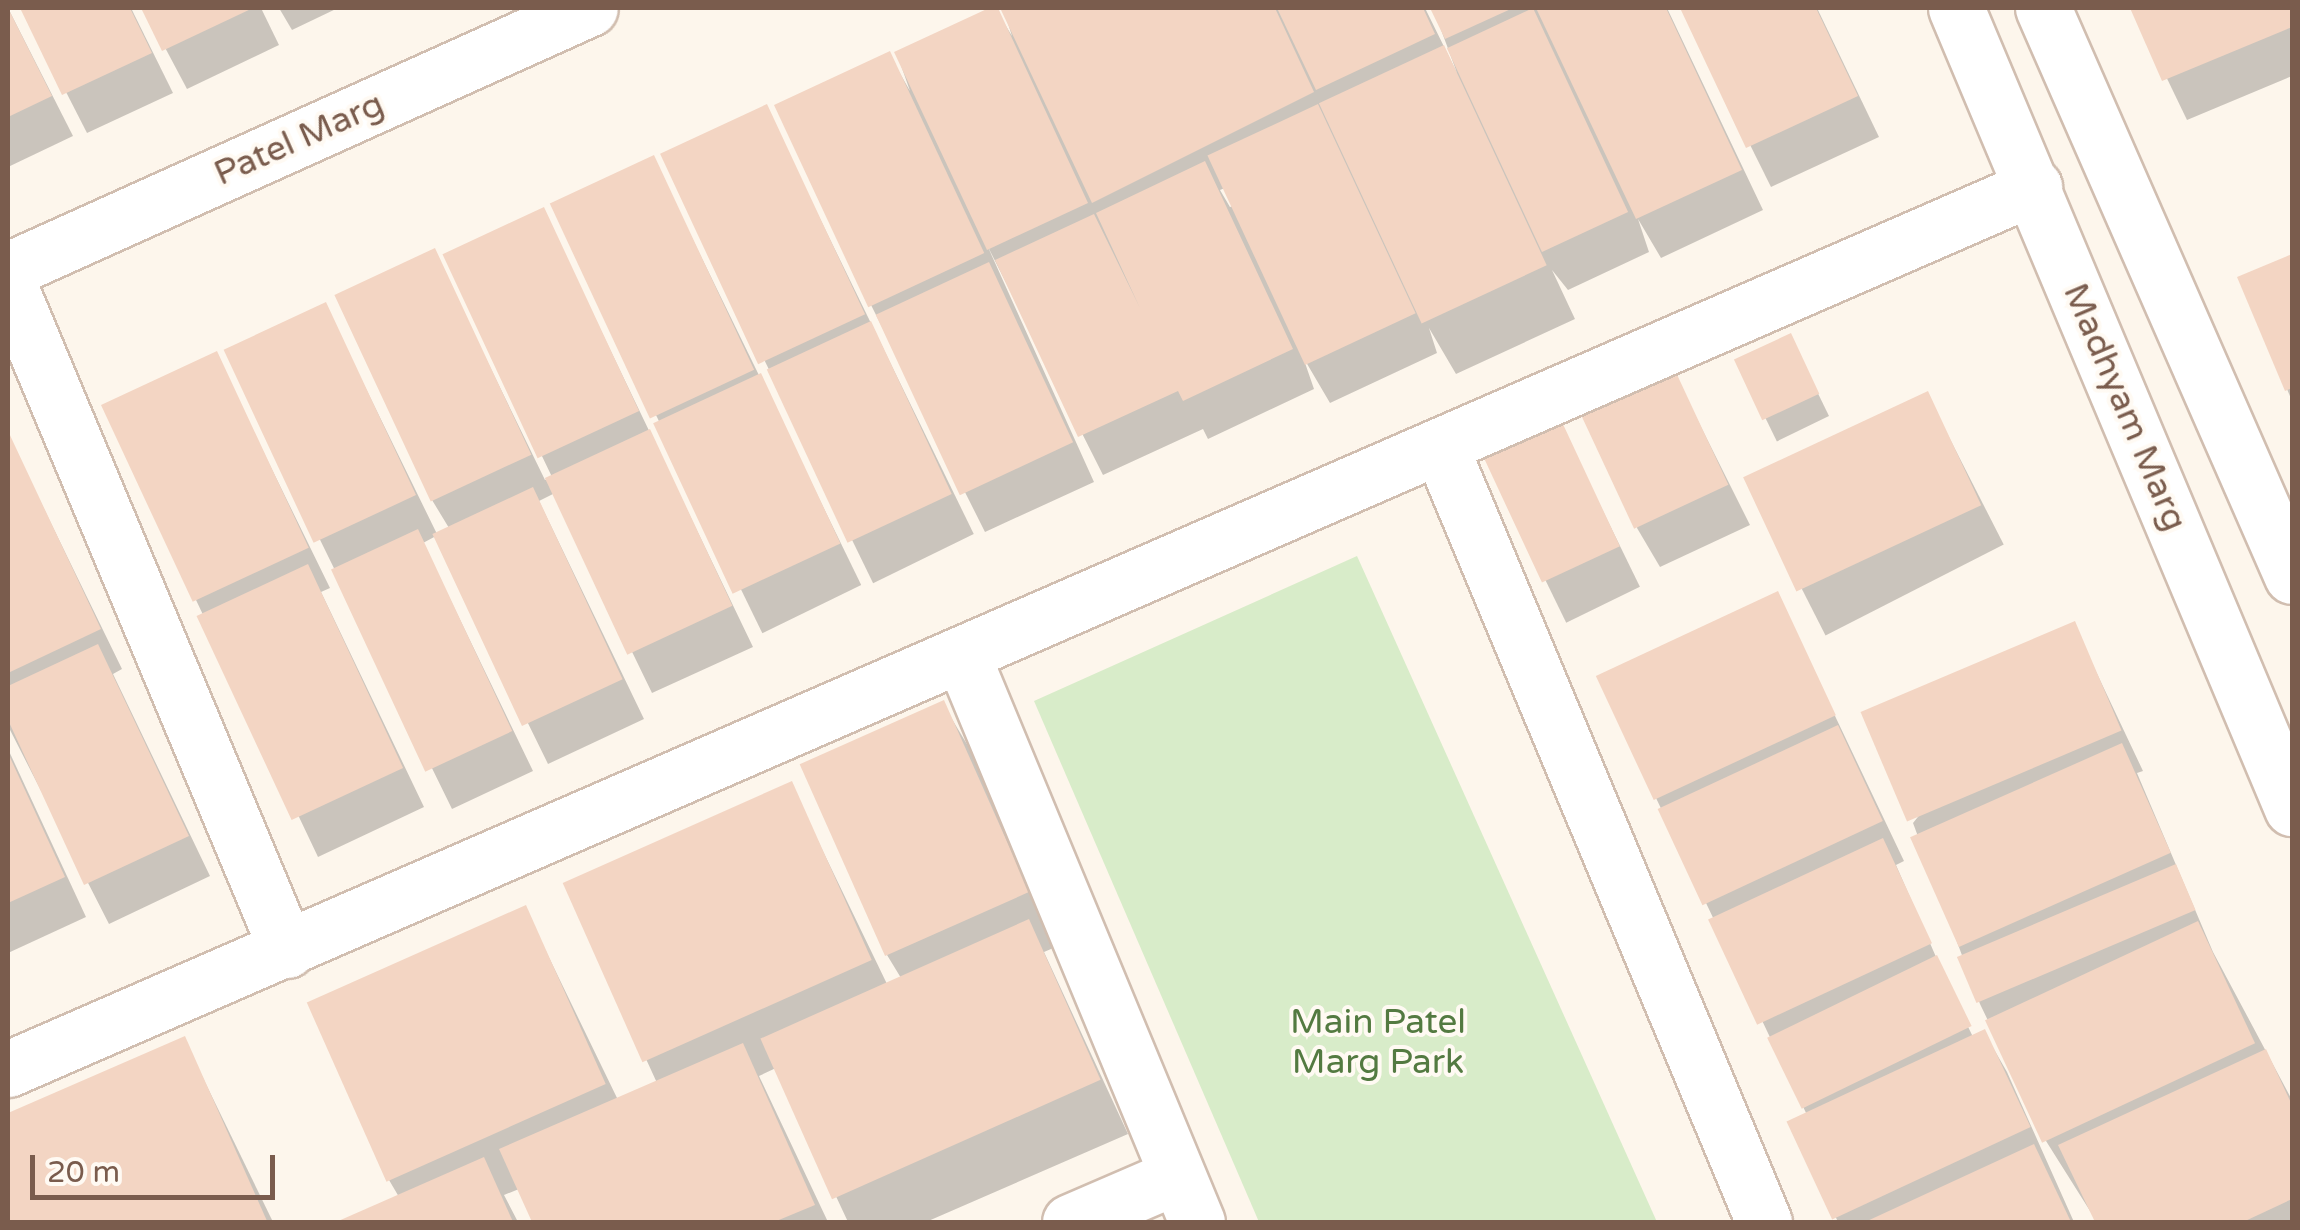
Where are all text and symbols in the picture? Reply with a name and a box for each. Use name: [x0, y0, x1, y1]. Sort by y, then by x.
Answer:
street label: Patel Marg: [208, 83, 390, 195]
street label: Madhyam Marg: [2054, 277, 2196, 537]
park label: Main Patel Marg Park: [1290, 1001, 1466, 1083]
scale bar: [35, 1135, 280, 1197]
text: 20 m: [47, 1154, 120, 1191]

